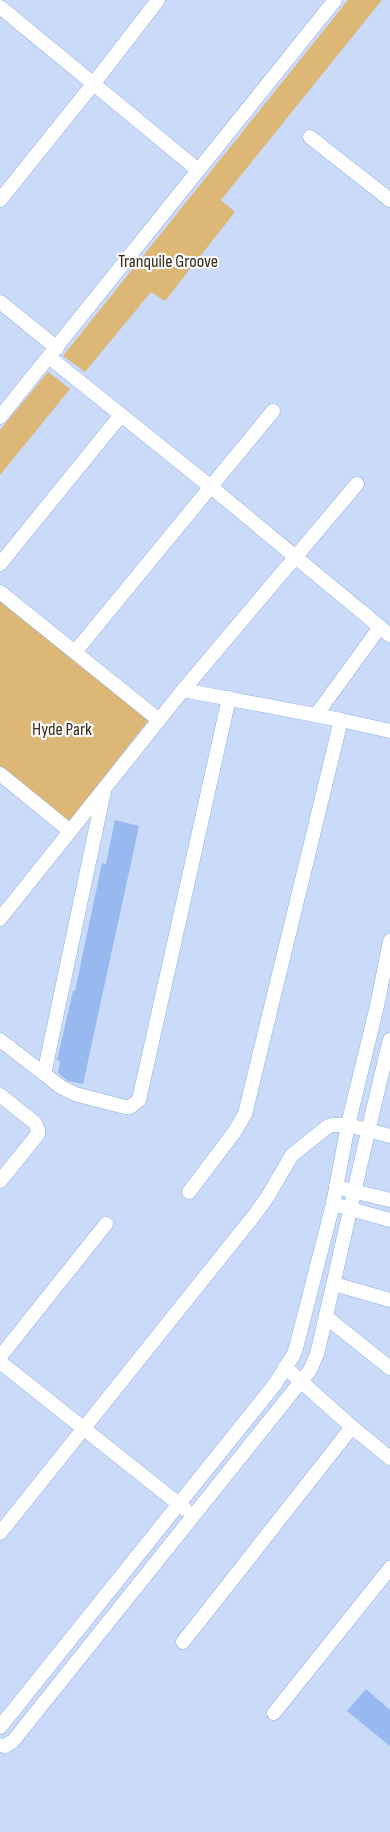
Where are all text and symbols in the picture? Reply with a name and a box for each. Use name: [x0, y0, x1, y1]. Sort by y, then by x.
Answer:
park label: Tranquile Groove: [118, 251, 218, 272]
park label: Hyde Park: [32, 719, 92, 740]

